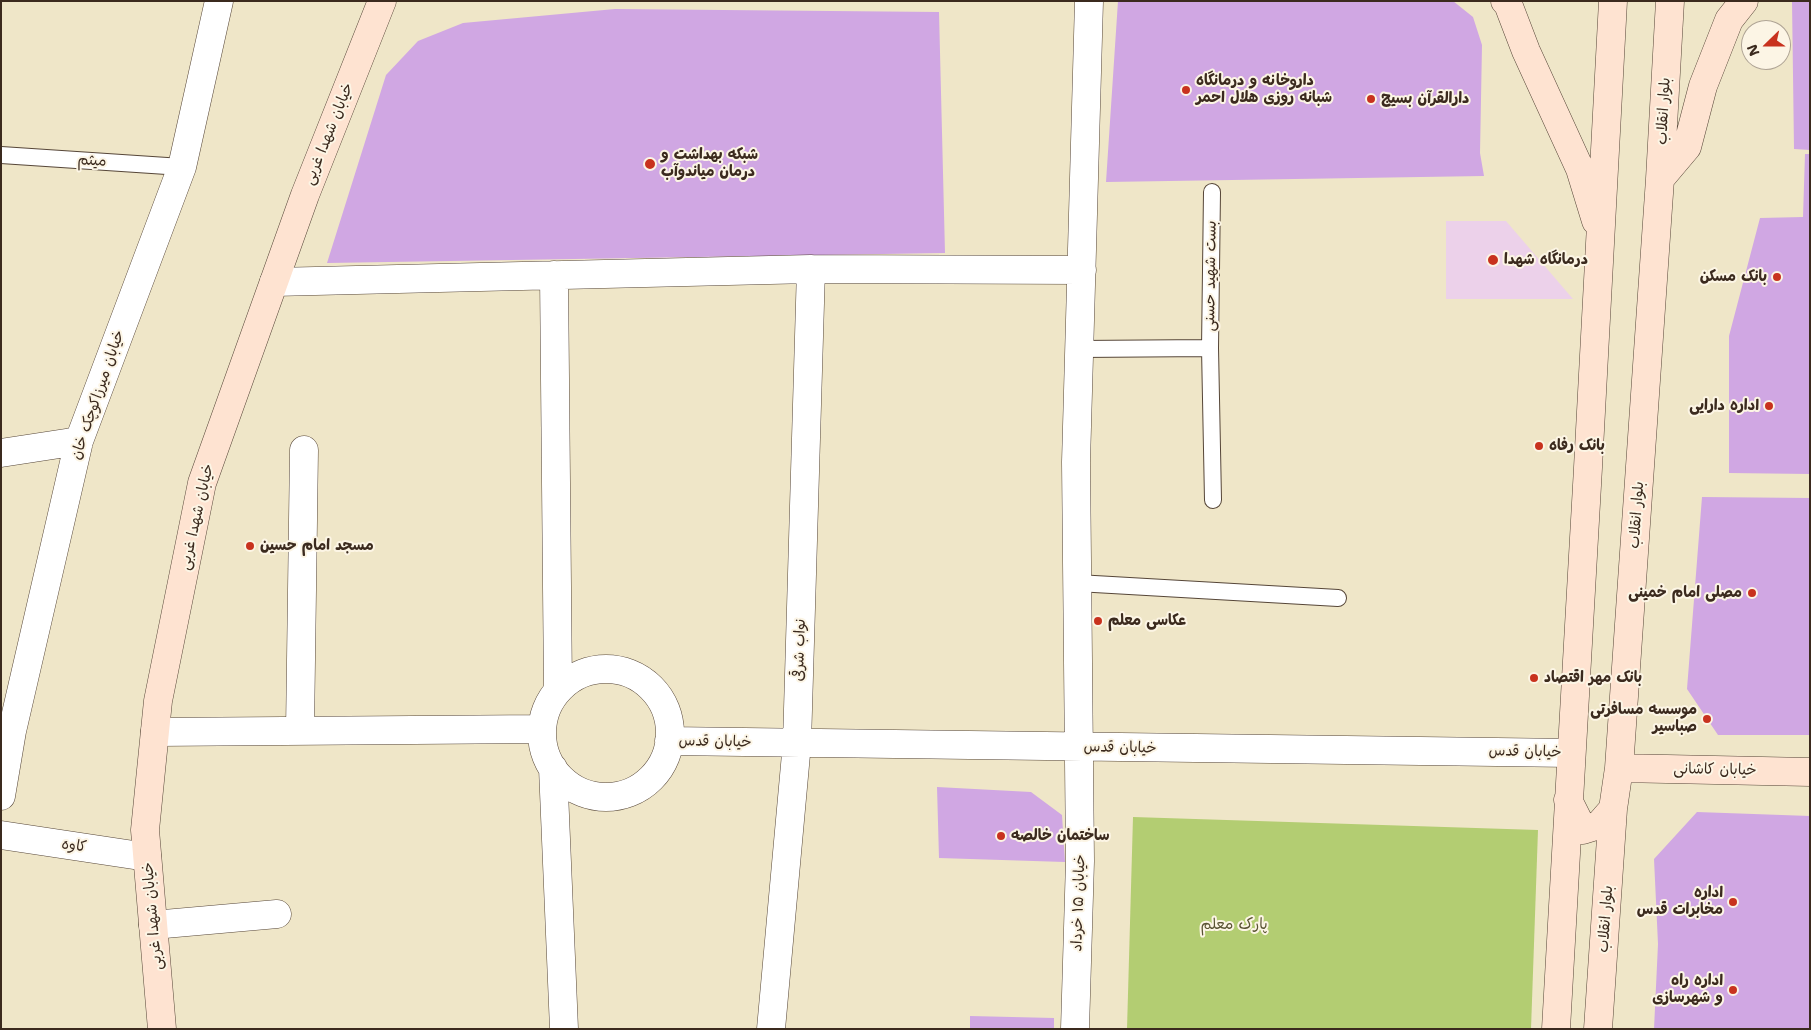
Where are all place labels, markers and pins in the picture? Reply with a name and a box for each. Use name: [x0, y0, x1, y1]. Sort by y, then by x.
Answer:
place label: داروخانه و درمانگاه شبانه روزی هلال احمر: [1196, 72, 1332, 107]
marker: داروخانه و درمانگاه شبانه روزی هلال احمر: [1180, 84, 1192, 96]
place label: دارالقرآن بسیج: [1381, 90, 1469, 108]
marker: دارالقرآن بسیج: [1365, 93, 1377, 105]
place label: شبکه بهداشت و درمان میاندوآب: [661, 146, 758, 181]
marker: شبکه بهداشت و درمان میاندوآب: [643, 157, 657, 171]
place label: درمانگاه شهدا: [1504, 251, 1588, 269]
marker: درمانگاه شهدا: [1486, 253, 1500, 267]
place label: بانک مسکن: [1700, 268, 1767, 286]
marker: بانک مسکن: [1771, 271, 1783, 283]
place label: اداره دارایی: [1689, 397, 1759, 415]
marker: اداره دارایی: [1763, 400, 1775, 412]
place label: بانک رفاه: [1549, 437, 1605, 455]
marker: بانک رفاه: [1533, 440, 1545, 452]
place label: مسجد امام حسین: [260, 537, 374, 555]
marker: مسجد امام حسین: [244, 540, 256, 552]
place label: مصلی امام خمینی: [1628, 584, 1742, 602]
marker: مصلی امام خمینی: [1746, 587, 1758, 599]
place label: عکاسی معلم: [1108, 612, 1186, 630]
marker: عکاسی معلم: [1092, 615, 1104, 627]
place label: بانک مهر اقتصاد: [1544, 669, 1642, 687]
marker: بانک مهر اقتصاد: [1528, 672, 1540, 684]
place label: موسسه مسافرتی صباسیر: [1590, 701, 1697, 736]
marker: موسسه مسافرتی صباسیر: [1701, 713, 1713, 725]
place label: ساختمان خالصه: [1011, 827, 1110, 845]
marker: ساختمان خالصه: [995, 830, 1007, 842]
place label: اداره مخابرات قدس: [1637, 884, 1723, 919]
marker: اداره مخابرات قدس: [1727, 896, 1739, 908]
place label: اداره راه و شهرسازی: [1652, 972, 1723, 1007]
marker: اداره راه و شهرسازی: [1727, 984, 1739, 996]

